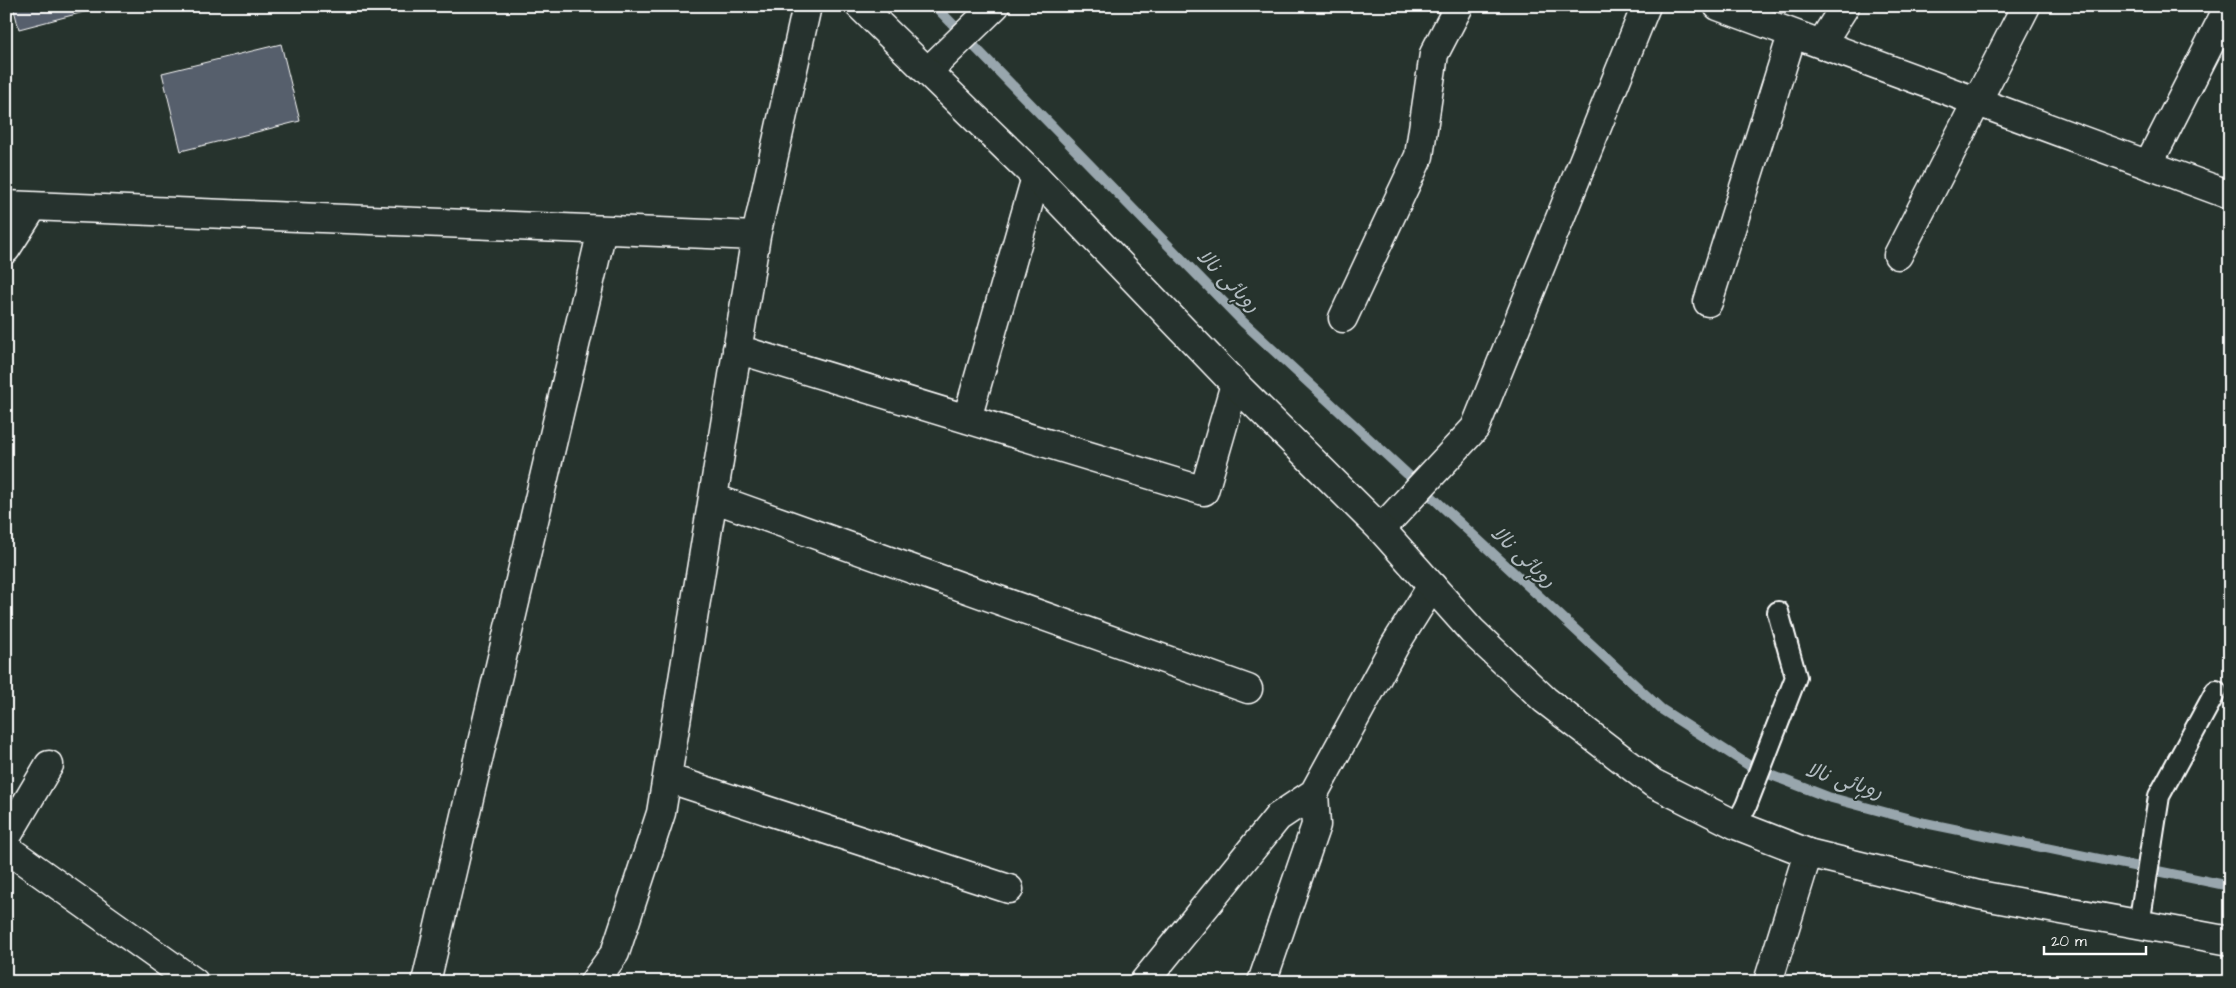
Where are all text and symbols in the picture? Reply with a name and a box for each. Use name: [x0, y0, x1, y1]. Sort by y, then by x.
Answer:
water label: روہائی نالا: [1189, 243, 1266, 320]
water label: روہائی نالا: [1484, 520, 1562, 595]
water label: روہائی نالا: [1802, 756, 1886, 807]
scale bar: [2044, 923, 2146, 955]
text: 20 m: [2051, 931, 2087, 952]

